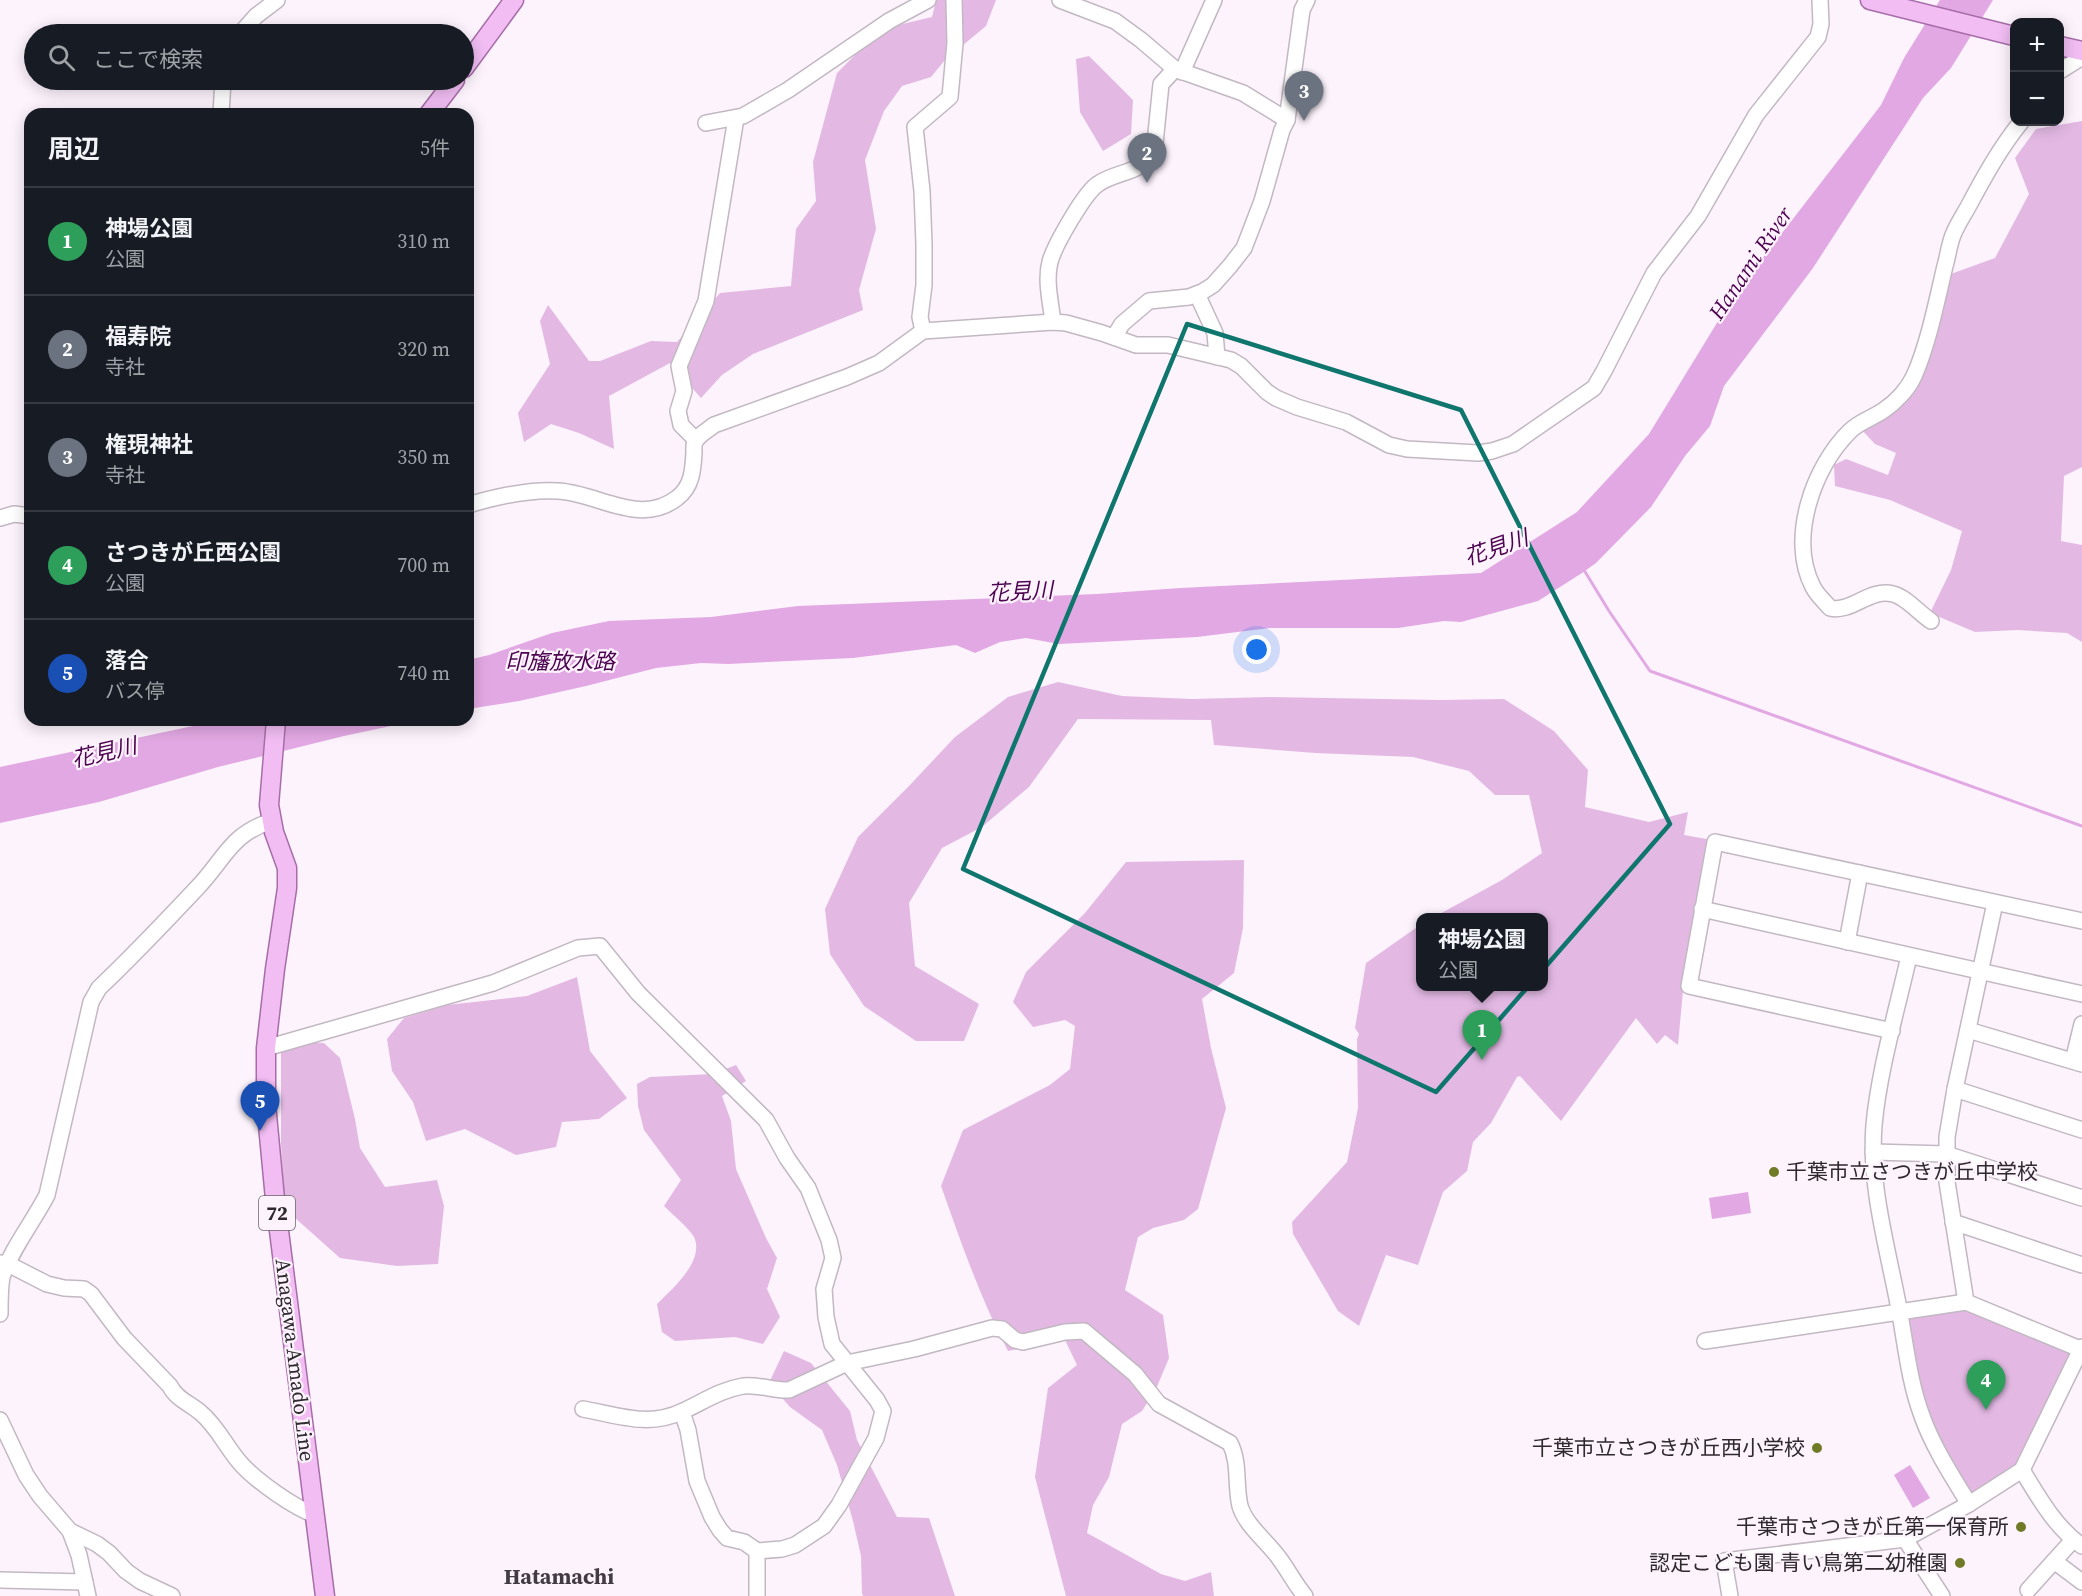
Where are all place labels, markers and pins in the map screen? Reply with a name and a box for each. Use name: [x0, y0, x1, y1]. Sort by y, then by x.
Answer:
pin: 3: [1284, 72, 1324, 121]
pin: 2: [1128, 134, 1166, 183]
pin: 1: [1462, 1010, 1502, 1060]
pin: 5: [240, 1082, 280, 1131]
place label: 千葉市立さつきが丘中学校: [1786, 1157, 2038, 1186]
marker: 千葉市立さつきが丘中学校: [1767, 1165, 1781, 1179]
pin: 4: [1966, 1360, 2006, 1410]
place label: 千葉市立さつきが丘西小学校: [1532, 1433, 1805, 1462]
marker: 千葉市立さつきが丘西小学校: [1810, 1441, 1824, 1455]
place label: 千葉市さつきが丘第一保育所: [1736, 1512, 2009, 1541]
marker: 千葉市さつきが丘第一保育所: [2014, 1520, 2028, 1534]
place label: 認定こども園 青い鳥第二幼稚園: [1649, 1548, 1948, 1577]
marker: 認定こども園 青い鳥第二幼稚園: [1953, 1556, 1967, 1570]

